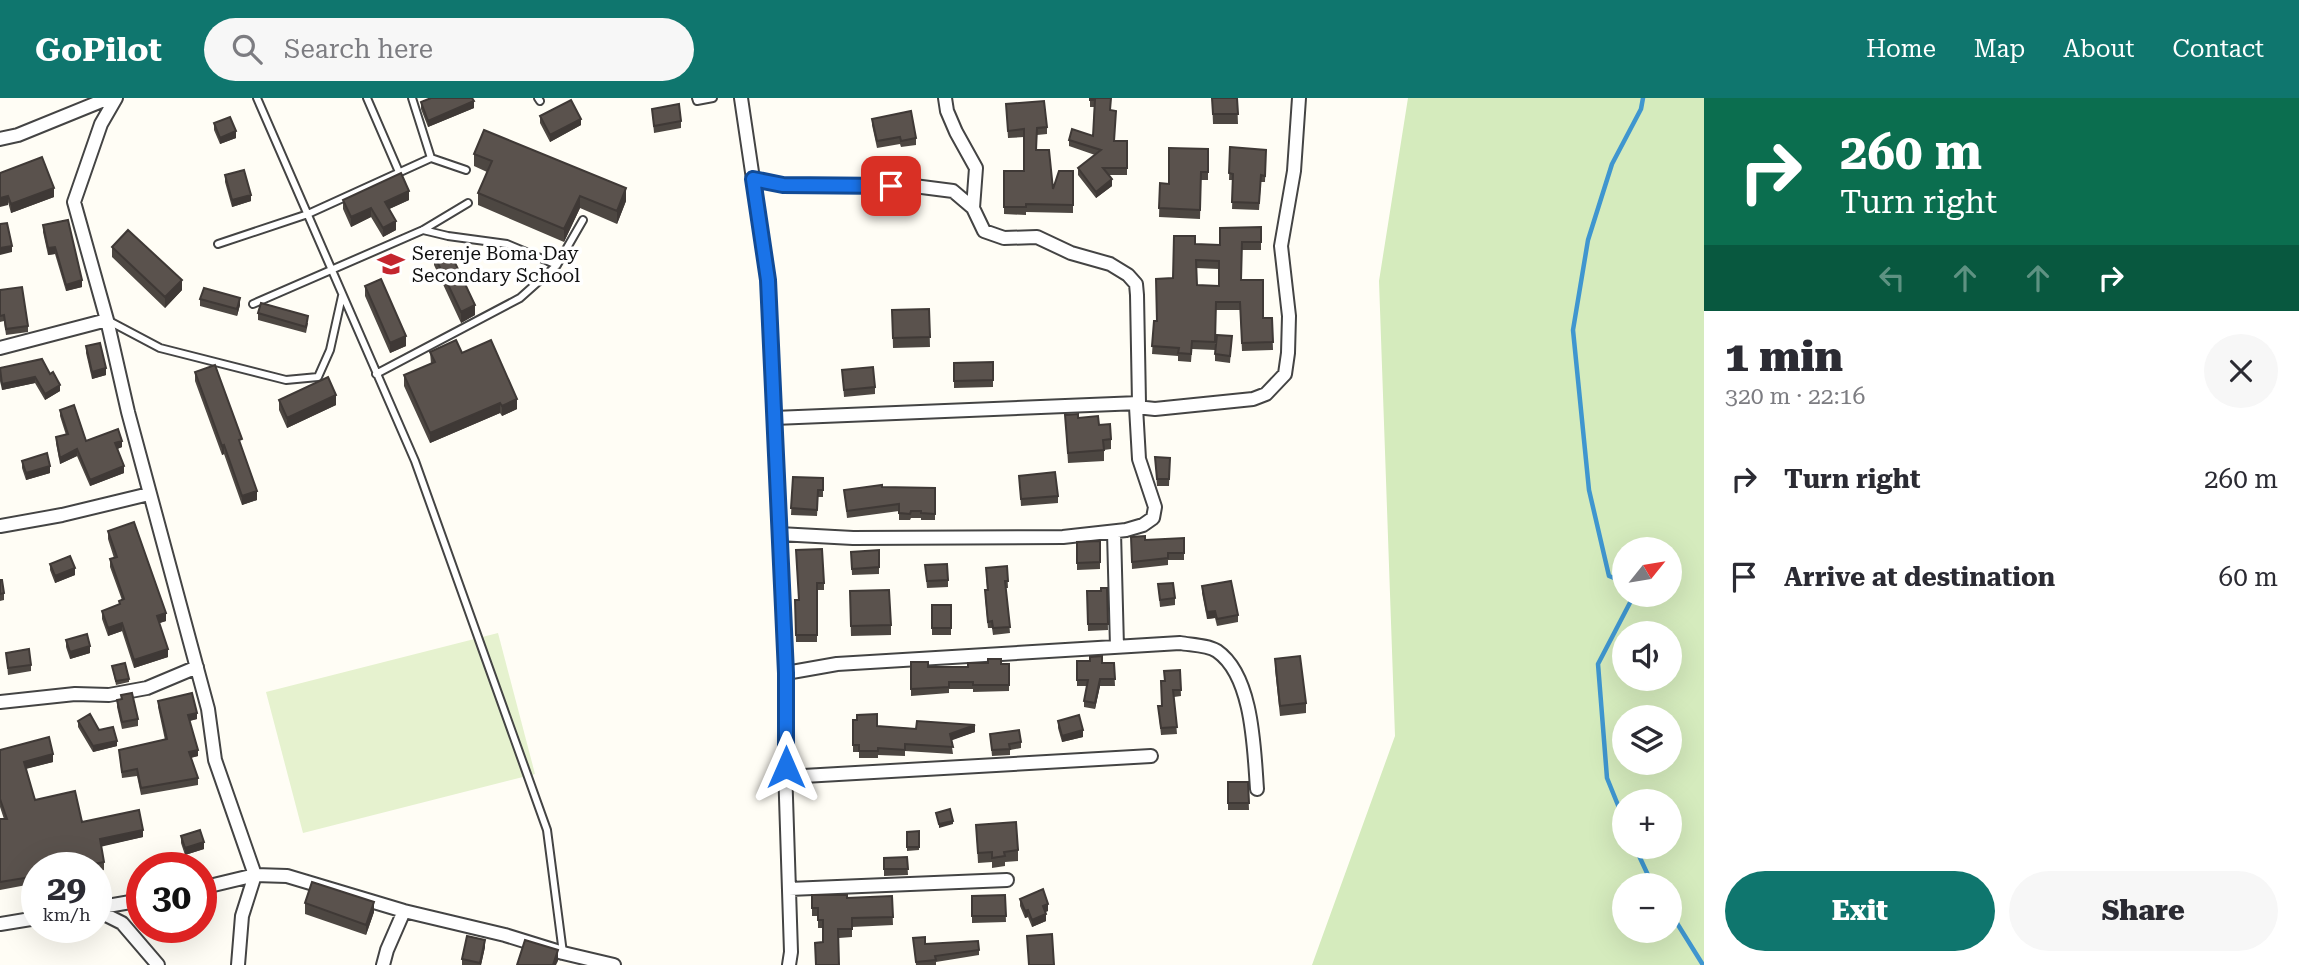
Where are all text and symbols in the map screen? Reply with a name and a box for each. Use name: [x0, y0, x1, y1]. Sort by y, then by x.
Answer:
search box: [204, 18, 694, 81]
text: GoPilot: [35, 30, 162, 69]
icon: search: [228, 30, 266, 68]
text: Search here: [284, 34, 433, 64]
text: Home: [1866, 35, 1936, 63]
text: Map: [1974, 35, 2025, 63]
text: About: [2063, 35, 2134, 63]
text: Contact: [2172, 35, 2264, 63]
text: 260 m: [1840, 124, 1982, 181]
icon: right: [1725, 126, 1816, 217]
pin: [861, 156, 921, 216]
icon: arrive: [872, 167, 910, 205]
text: Turn right: [1840, 183, 1997, 221]
place label: Serenje Boma Day Secondary School: [412, 242, 580, 287]
school or university icon: Serenje Boma Day Secondary School: [376, 249, 406, 279]
icon: left: [1873, 259, 1911, 297]
icon: ahead: [1946, 259, 1984, 297]
icon: ahead: [2019, 259, 2057, 297]
icon: right: [2092, 259, 2130, 297]
text: 1 min: [1725, 332, 1843, 381]
button: close: [2204, 334, 2278, 408]
text: 320 m · 22:16: [1725, 383, 1865, 410]
icon: right: [1725, 460, 1763, 498]
text: Turn right: [1784, 464, 1920, 494]
text: 260 m: [2204, 464, 2278, 494]
north arrow: [1612, 537, 1682, 607]
map controls: [1612, 537, 1682, 943]
icon: arrive: [1725, 558, 1763, 596]
text: Arrive at destination: [1784, 562, 2055, 592]
text: 60 m: [2219, 562, 2278, 592]
button: sound: [1612, 621, 1682, 691]
button: layers: [1612, 705, 1682, 775]
position arrow: [749, 730, 823, 804]
button: +: [1612, 789, 1682, 859]
speed limit sign: 30: [126, 852, 217, 943]
text: 29: [47, 868, 86, 909]
button: Exit: [1725, 871, 1995, 951]
button: Share: [2009, 871, 2278, 951]
button: −: [1612, 873, 1682, 943]
text: km/h: [42, 904, 91, 925]

